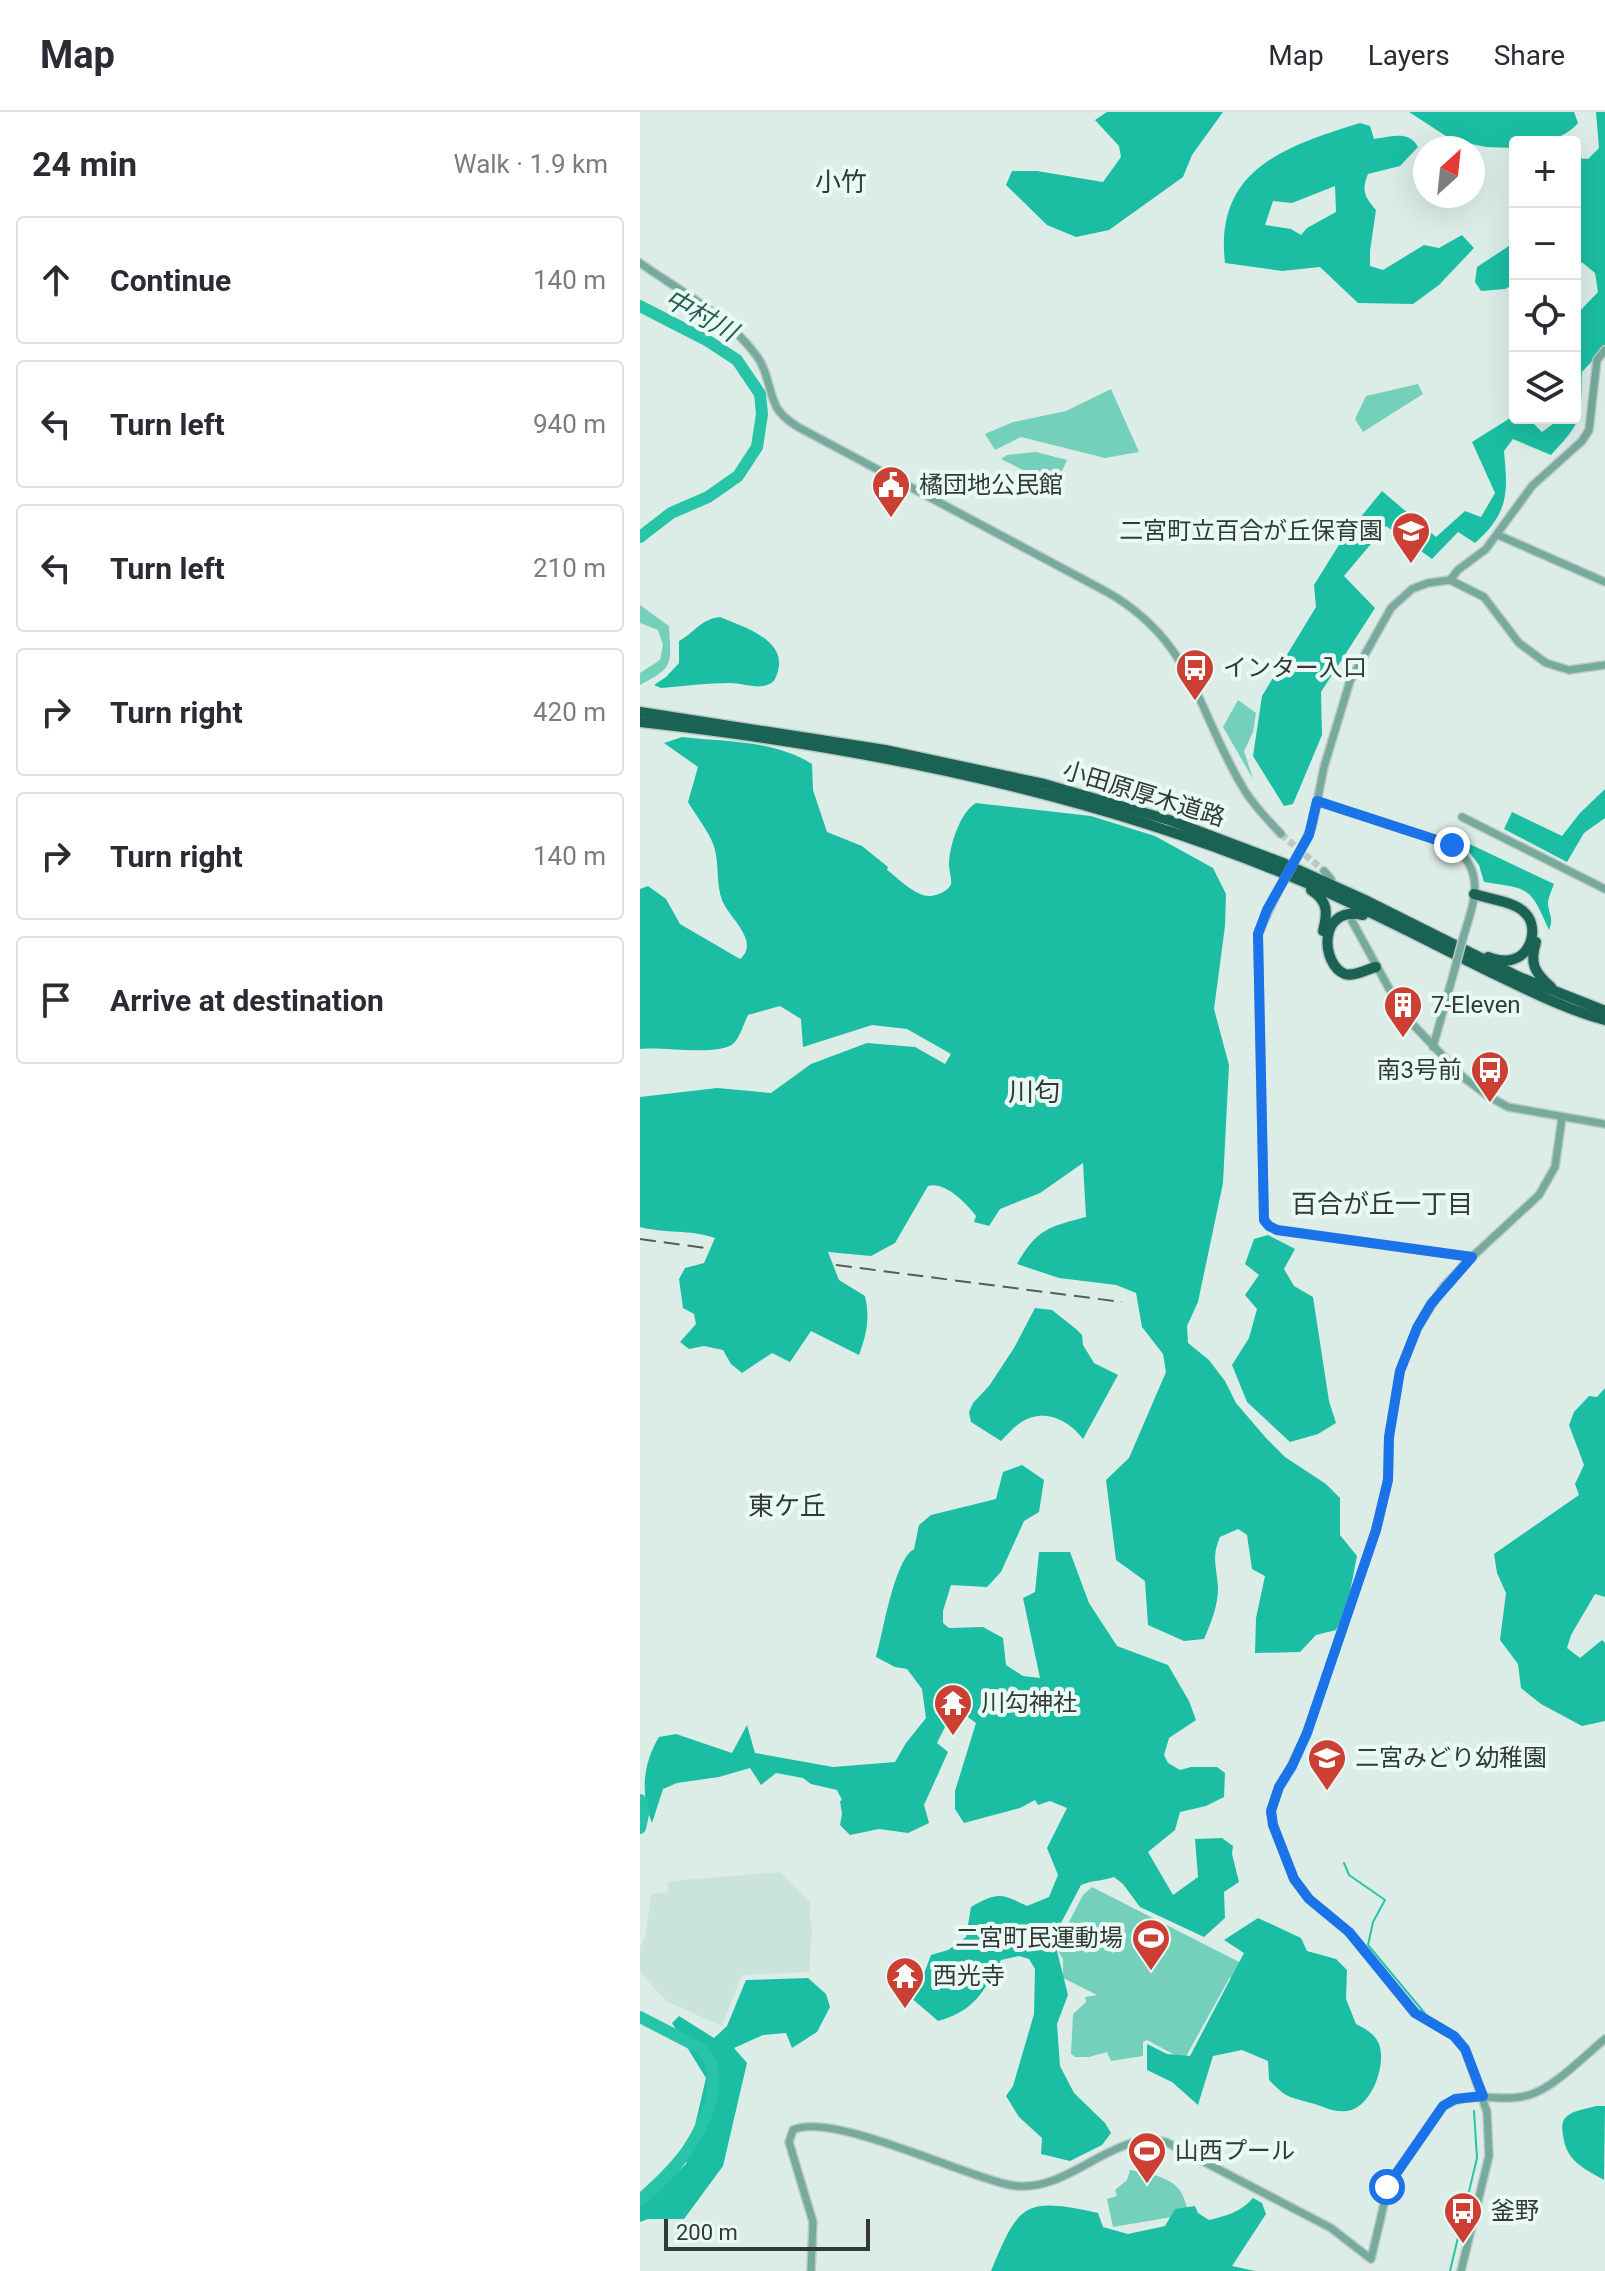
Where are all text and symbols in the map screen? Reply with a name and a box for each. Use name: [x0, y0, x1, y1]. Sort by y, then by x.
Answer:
text: Map: [40, 33, 115, 77]
text: Map: [1268, 39, 1324, 72]
text: Layers: [1368, 39, 1450, 72]
text: Share: [1494, 39, 1565, 72]
north arrow: [1413, 136, 1485, 208]
map controls: [1509, 136, 1581, 424]
button: +: [1509, 136, 1581, 208]
text: 24 min: [32, 144, 137, 184]
text: Walk · 1.9 km: [454, 149, 608, 179]
district label: 小竹: [815, 167, 867, 197]
button: −: [1509, 208, 1581, 280]
icon: ahead: [34, 258, 78, 302]
text: Continue: [110, 263, 231, 298]
text: 140 m: [533, 265, 606, 295]
button: locate: [1509, 280, 1581, 352]
water label: 中村川: [660, 283, 745, 348]
button: layers: [1509, 352, 1581, 424]
icon: left: [34, 402, 78, 446]
text: Turn left: [110, 407, 225, 442]
text: 940 m: [533, 409, 606, 439]
public building icon: 橘団地公民館: [870, 464, 912, 519]
place label: 橘団地公民館: [919, 471, 1063, 499]
school or university icon: 二宮町立百合が丘保育園: [1390, 510, 1432, 565]
place label: 二宮町立百合が丘保育園: [1119, 517, 1383, 545]
icon: left: [34, 546, 78, 590]
text: Turn left: [110, 551, 225, 586]
text: 210 m: [533, 553, 606, 583]
bus stop icon: インター入口: [1174, 647, 1216, 702]
place label: インター入口: [1223, 654, 1367, 682]
icon: right: [34, 690, 78, 734]
text: Turn right: [110, 695, 243, 730]
text: 420 m: [533, 697, 606, 727]
street label: 小田原厚木道路: [1060, 756, 1228, 832]
route end: [1434, 827, 1470, 863]
icon: right: [34, 834, 78, 878]
text: Turn right: [110, 839, 243, 874]
text: 140 m: [533, 841, 606, 871]
icon: arrive: [34, 978, 78, 1022]
text: Arrive at destination: [110, 983, 384, 1018]
building icon: 7-Eleven: [1382, 984, 1424, 1039]
place label: 7-Eleven: [1431, 991, 1521, 1019]
bus stop icon: 南3号前: [1469, 1049, 1511, 1104]
place label: 南3号前: [1377, 1056, 1462, 1084]
district label: 川匂: [1008, 1077, 1060, 1107]
district label: 百合が丘一丁目: [1291, 1189, 1473, 1219]
district label: 東ケ丘: [748, 1491, 826, 1521]
temple icon: 川勾神社: [932, 1682, 974, 1737]
place label: 川勾神社: [981, 1689, 1077, 1717]
school or university icon: 二宮みどり幼稚園: [1306, 1737, 1348, 1792]
place label: 二宮みどり幼稚園: [1355, 1744, 1547, 1772]
sports icon: 二宮町民運動場: [1130, 1917, 1172, 1972]
place label: 二宮町民運動場: [955, 1924, 1123, 1952]
temple icon: 西光寺: [884, 1955, 926, 2010]
place label: 西光寺: [933, 1962, 1005, 1990]
sports icon: 山西プール: [1126, 2130, 1168, 2185]
place label: 山西プール: [1175, 2137, 1295, 2165]
route start: [1369, 2169, 1405, 2205]
bus stop icon: 釜野: [1442, 2190, 1484, 2245]
place label: 釜野: [1491, 2197, 1539, 2225]
scale bar: [664, 2215, 870, 2251]
text: 200 m: [676, 2220, 738, 2245]

